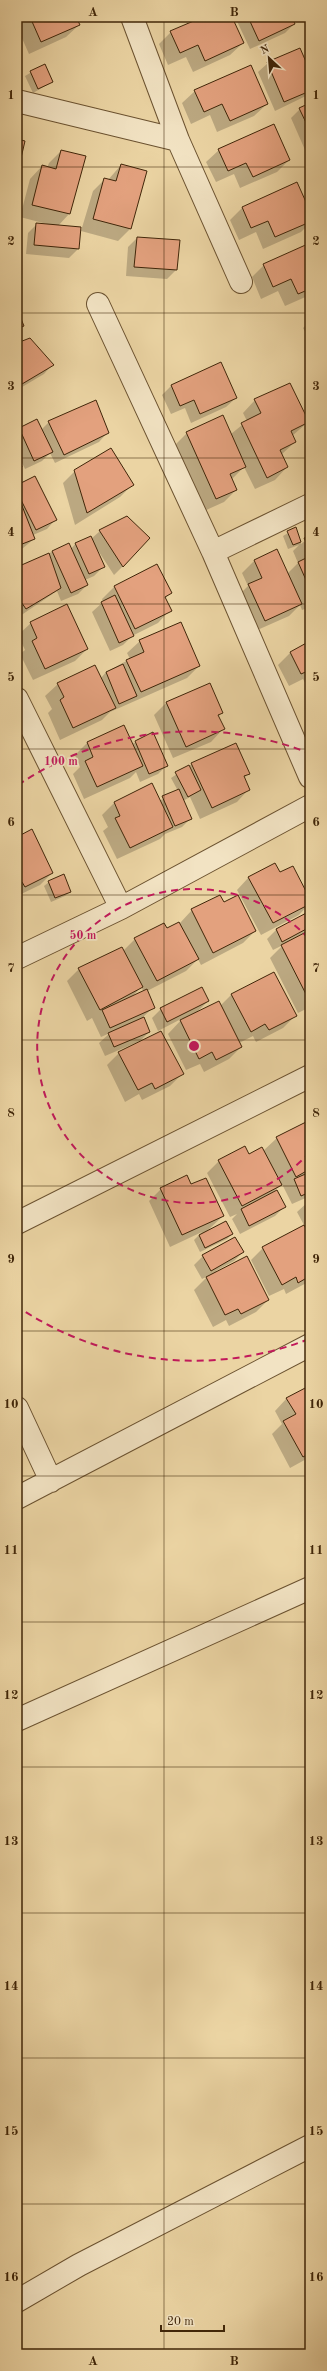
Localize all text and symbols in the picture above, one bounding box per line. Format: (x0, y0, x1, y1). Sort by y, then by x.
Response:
text: A (88, 6, 98, 19)
text: B (229, 6, 239, 19)
north arrow (249, 38, 289, 78)
text: N (259, 43, 272, 57)
text: 1 (7, 89, 15, 102)
text: 1 (312, 89, 320, 102)
text: 2 (7, 235, 15, 248)
text: 2 (312, 235, 320, 248)
text: 3 (7, 380, 15, 393)
text: 3 (312, 380, 320, 393)
text: 4 (7, 526, 15, 539)
text: 4 (312, 526, 320, 539)
text: 5 (7, 671, 15, 684)
text: 5 (312, 671, 320, 684)
text: 100 m (44, 756, 78, 768)
text: 6 (7, 816, 15, 829)
text: 6 (312, 816, 320, 829)
text: 50 m (70, 929, 97, 942)
text: 7 (7, 962, 15, 975)
text: 7 (312, 962, 320, 975)
centre of rings (187, 1039, 201, 1053)
text: 8 (7, 1107, 15, 1120)
text: 8 (312, 1107, 320, 1120)
text: 9 (7, 1253, 15, 1266)
text: 9 (312, 1253, 320, 1266)
text: 10 (3, 1398, 19, 1411)
text: 10 (308, 1398, 324, 1411)
text: 11 (3, 1544, 19, 1557)
text: 11 (308, 1544, 324, 1557)
text: 12 (3, 1689, 19, 1702)
text: 12 (308, 1689, 324, 1702)
text: 13 (3, 1835, 19, 1848)
text: 13 (308, 1835, 324, 1848)
text: 14 (3, 1980, 19, 1993)
text: 14 (308, 1980, 324, 1993)
text: 15 (3, 2125, 19, 2138)
text: 15 (308, 2125, 324, 2138)
text: 16 (3, 2271, 19, 2284)
text: 16 (308, 2271, 324, 2284)
scale bar (161, 2307, 224, 2333)
text: 20 m (167, 2316, 194, 2328)
text: A (88, 2355, 98, 2368)
text: B (229, 2355, 239, 2368)

